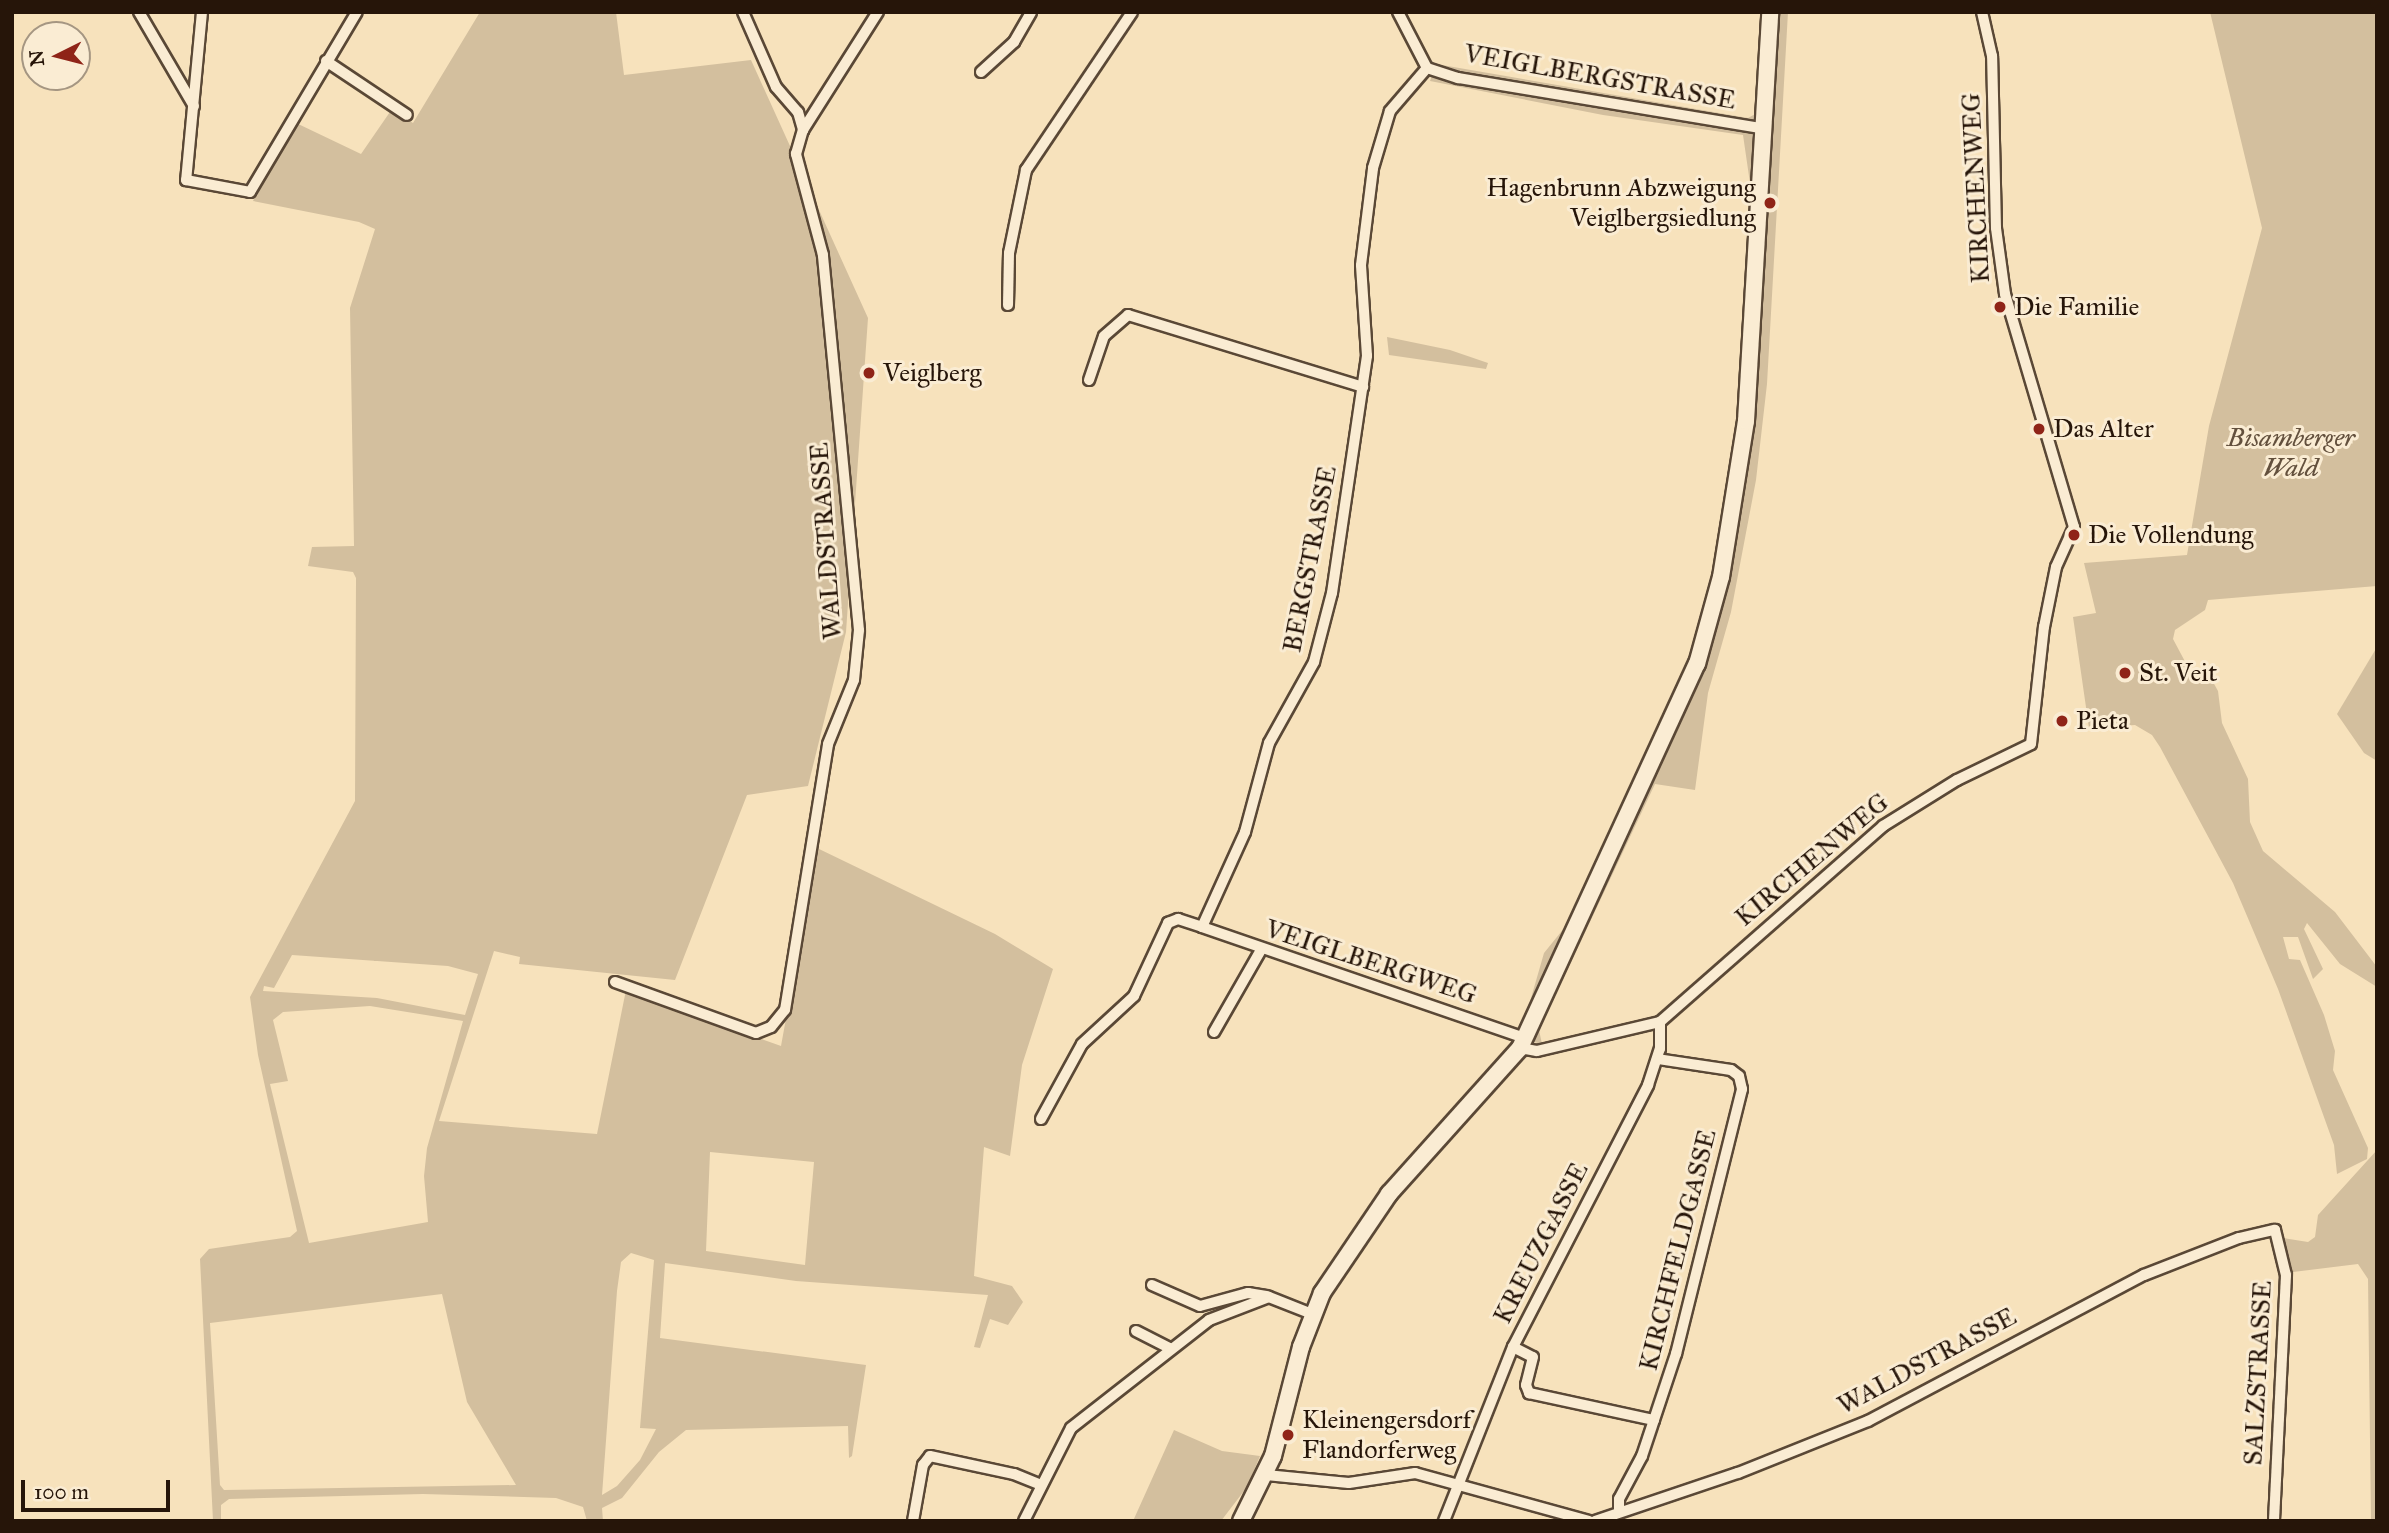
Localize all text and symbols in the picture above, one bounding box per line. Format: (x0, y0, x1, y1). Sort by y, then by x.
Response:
north arrow (21, 21, 91, 91)
street label: VEIGLBERGSTRASSE (1462, 38, 1738, 116)
text: N (24, 49, 49, 67)
street label: KIRCHENWEG (1955, 92, 1997, 284)
place label: Hagenbrunn Abzweigung Veiglbergsiedlung (1486, 172, 1756, 234)
marker: Hagenbrunn Abzweigung Veiglbergsiedlung (1762, 195, 1778, 211)
place label: Die Familie (2014, 291, 2139, 323)
marker: Die Familie (1992, 299, 2008, 315)
place label: Veiglberg (883, 357, 982, 389)
marker: Veiglberg (861, 365, 877, 381)
place label: Das Alter (2053, 413, 2154, 445)
marker: Das Alter (2031, 421, 2047, 437)
park label: Bisamberger Wald (2227, 422, 2355, 484)
street label: WALDSTRASSE (804, 441, 848, 641)
street label: BERGSTRASSE (1277, 463, 1343, 655)
place label: Die Vollendung (2088, 519, 2253, 551)
marker: Die Vollendung (2066, 527, 2082, 543)
place label: St. Veit (2139, 657, 2217, 689)
marker: St. Veit (2117, 665, 2133, 681)
place label: Pieta (2076, 705, 2129, 737)
marker: Pieta (2054, 713, 2070, 729)
street label: KIRCHENWEG (1729, 787, 1895, 933)
street label: VEIGLBERGWEG (1261, 913, 1481, 1011)
street label: KIRCHFELDGASSE (1633, 1126, 1723, 1374)
street label: KREUZGASSE (1487, 1157, 1595, 1329)
street label: SALZSTRASSE (2238, 1280, 2278, 1466)
street label: WALDSTRASSE (1832, 1301, 2022, 1421)
place label: Kleinengersdorf Flandorferweg (1302, 1404, 1471, 1466)
marker: Kleinengersdorf Flandorferweg (1280, 1427, 1296, 1443)
scale bar (24, 1466, 173, 1510)
text: 100 m (34, 1479, 89, 1505)

